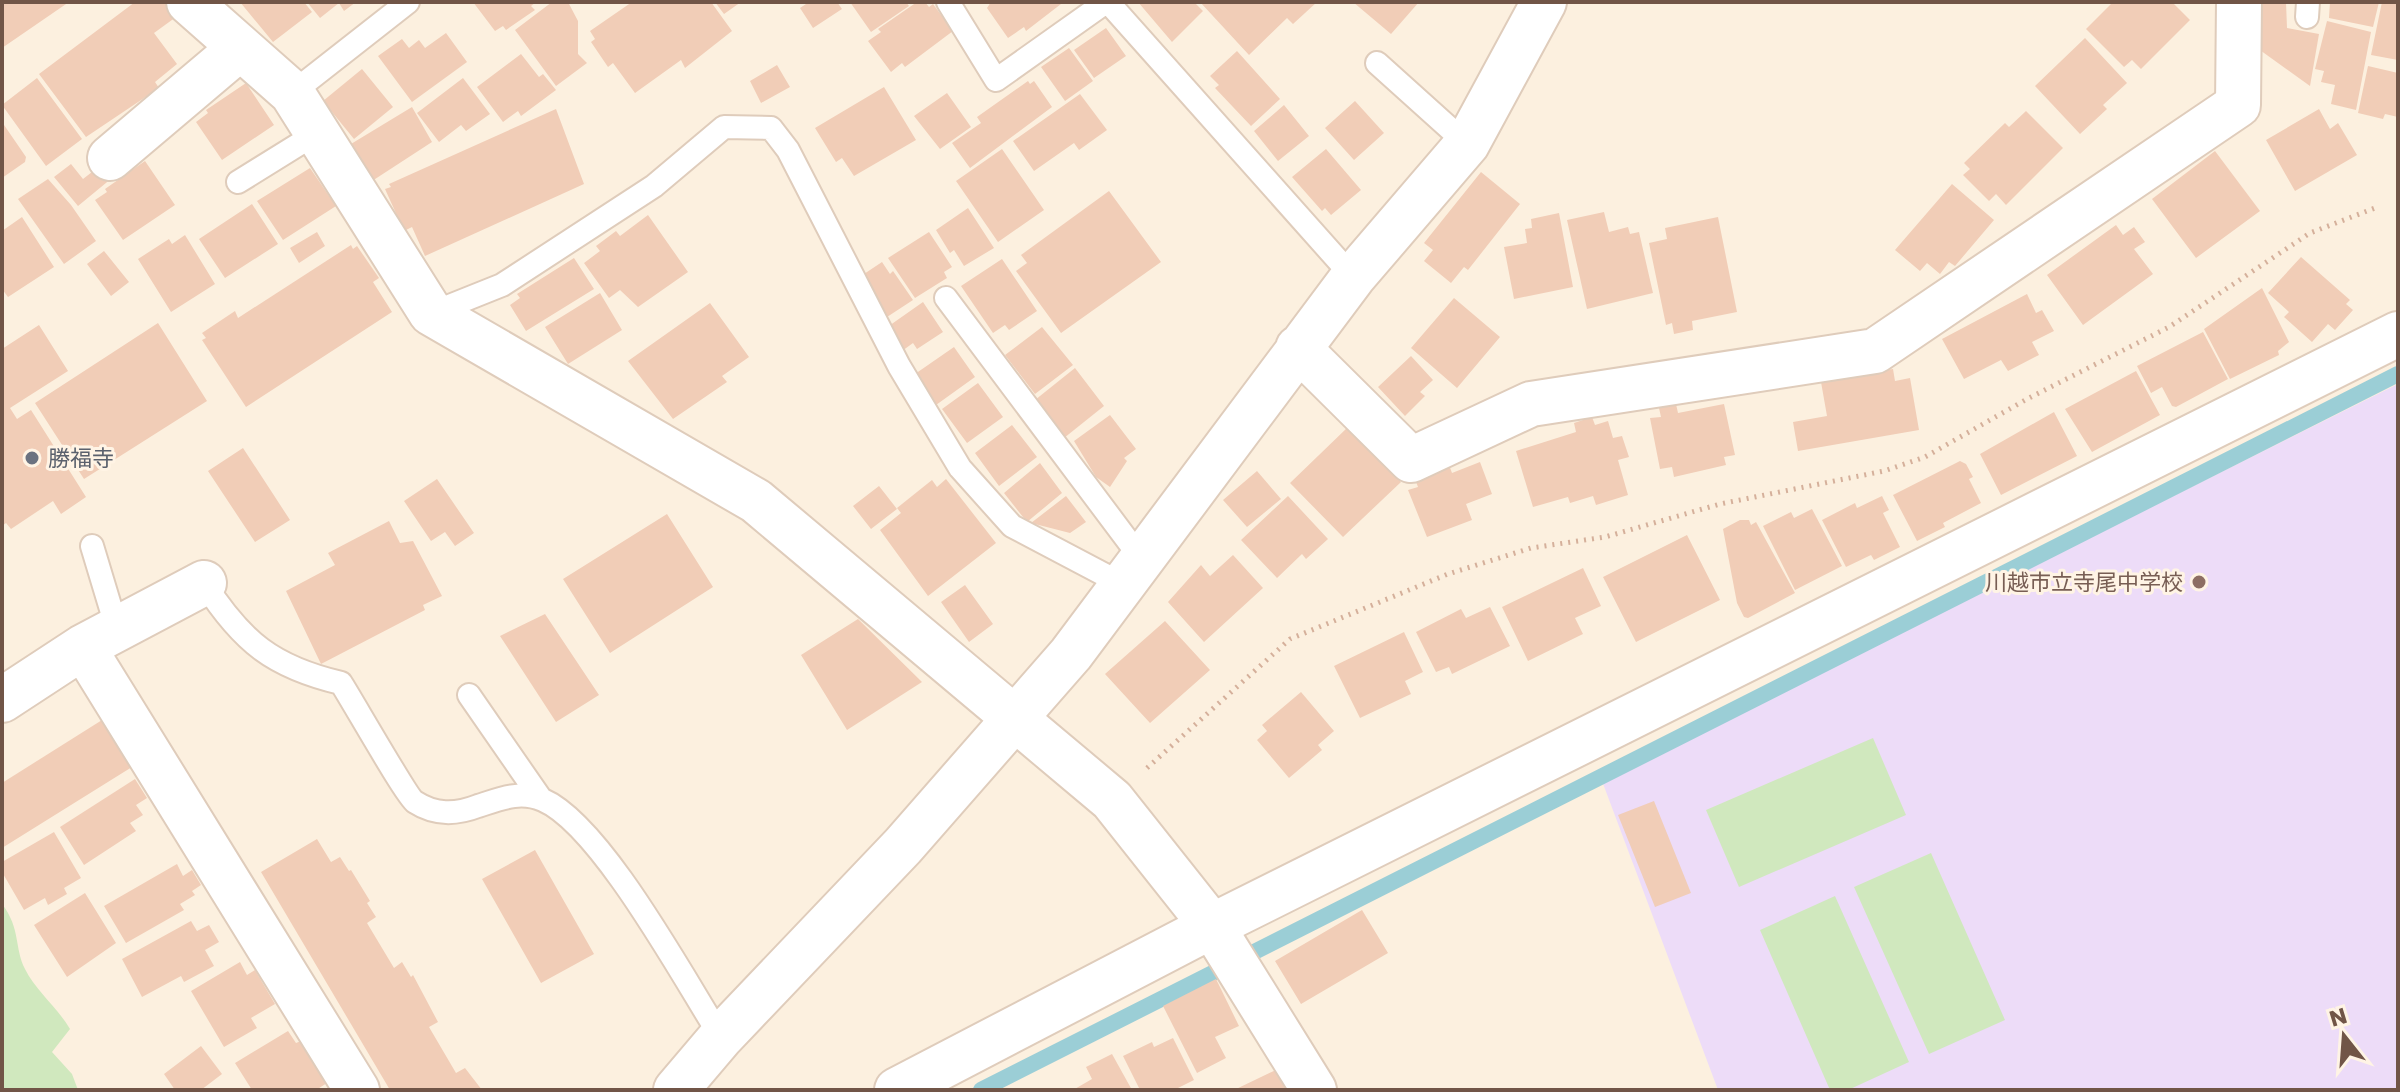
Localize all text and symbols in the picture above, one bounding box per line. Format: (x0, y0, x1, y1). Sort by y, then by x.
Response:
place label: 勝福寺 (48, 443, 114, 474)
marker: 勝福寺 (23, 449, 41, 467)
place label: 川越市立寺尾中学校 (1985, 567, 2183, 598)
marker: 川越市立寺尾中学校 (2190, 573, 2208, 591)
north arrow (2304, 996, 2384, 1076)
text: N (2326, 1000, 2351, 1035)

